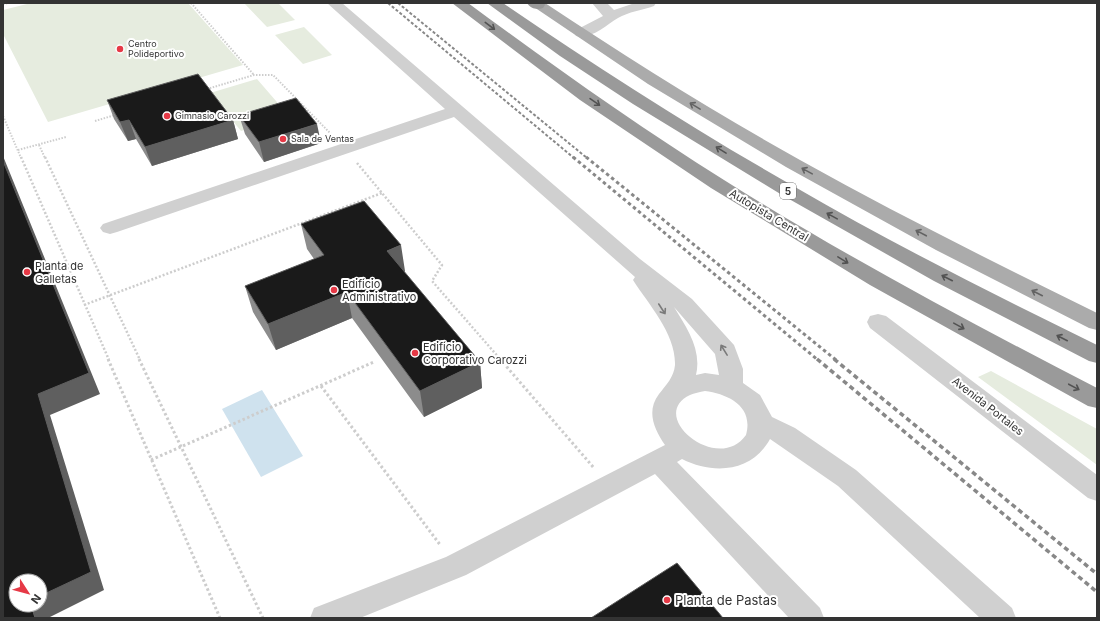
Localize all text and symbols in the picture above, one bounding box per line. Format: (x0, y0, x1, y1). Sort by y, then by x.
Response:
one-way arrow (484, 22, 495, 30)
place label: Centro Polideportivo (128, 38, 184, 59)
marker: Centro Polideportivo (115, 44, 125, 54)
one-way arrow (590, 98, 601, 106)
one-way arrow (690, 102, 701, 110)
place label: Gimnasio Carozzi (175, 110, 249, 121)
marker: Gimnasio Carozzi (162, 111, 172, 121)
place label: Sala de Ventas (291, 133, 354, 144)
marker: Sala de Ventas (278, 134, 288, 144)
one-way arrow (715, 146, 726, 154)
one-way arrow (801, 167, 813, 175)
road number: 5 (780, 183, 796, 199)
street label: Autopista Central (727, 186, 811, 244)
one-way arrow (827, 212, 839, 220)
one-way arrow (916, 229, 928, 236)
one-way arrow (837, 257, 849, 265)
place label: Planta de Galletas (35, 259, 83, 286)
marker: Planta de Galletas (22, 267, 32, 277)
one-way arrow (941, 274, 953, 282)
place label: Edificio Administrativo (342, 277, 417, 304)
marker: Edificio Administrativo (329, 285, 339, 295)
one-way arrow (1031, 288, 1043, 296)
one-way arrow (658, 303, 666, 314)
one-way arrow (953, 323, 965, 330)
one-way arrow (1056, 334, 1068, 341)
place label: Edificio Corporativo Carozzi (423, 340, 527, 367)
one-way arrow (719, 344, 727, 356)
marker: Edificio Corporativo Carozzi (410, 348, 420, 358)
street label: Avenida Portales (949, 374, 1027, 438)
one-way arrow (1068, 384, 1080, 391)
north arrow (8, 573, 48, 613)
text: N (28, 591, 44, 606)
place label: Planta de Pastas (675, 592, 777, 608)
marker: Planta de Pastas (662, 595, 672, 605)

